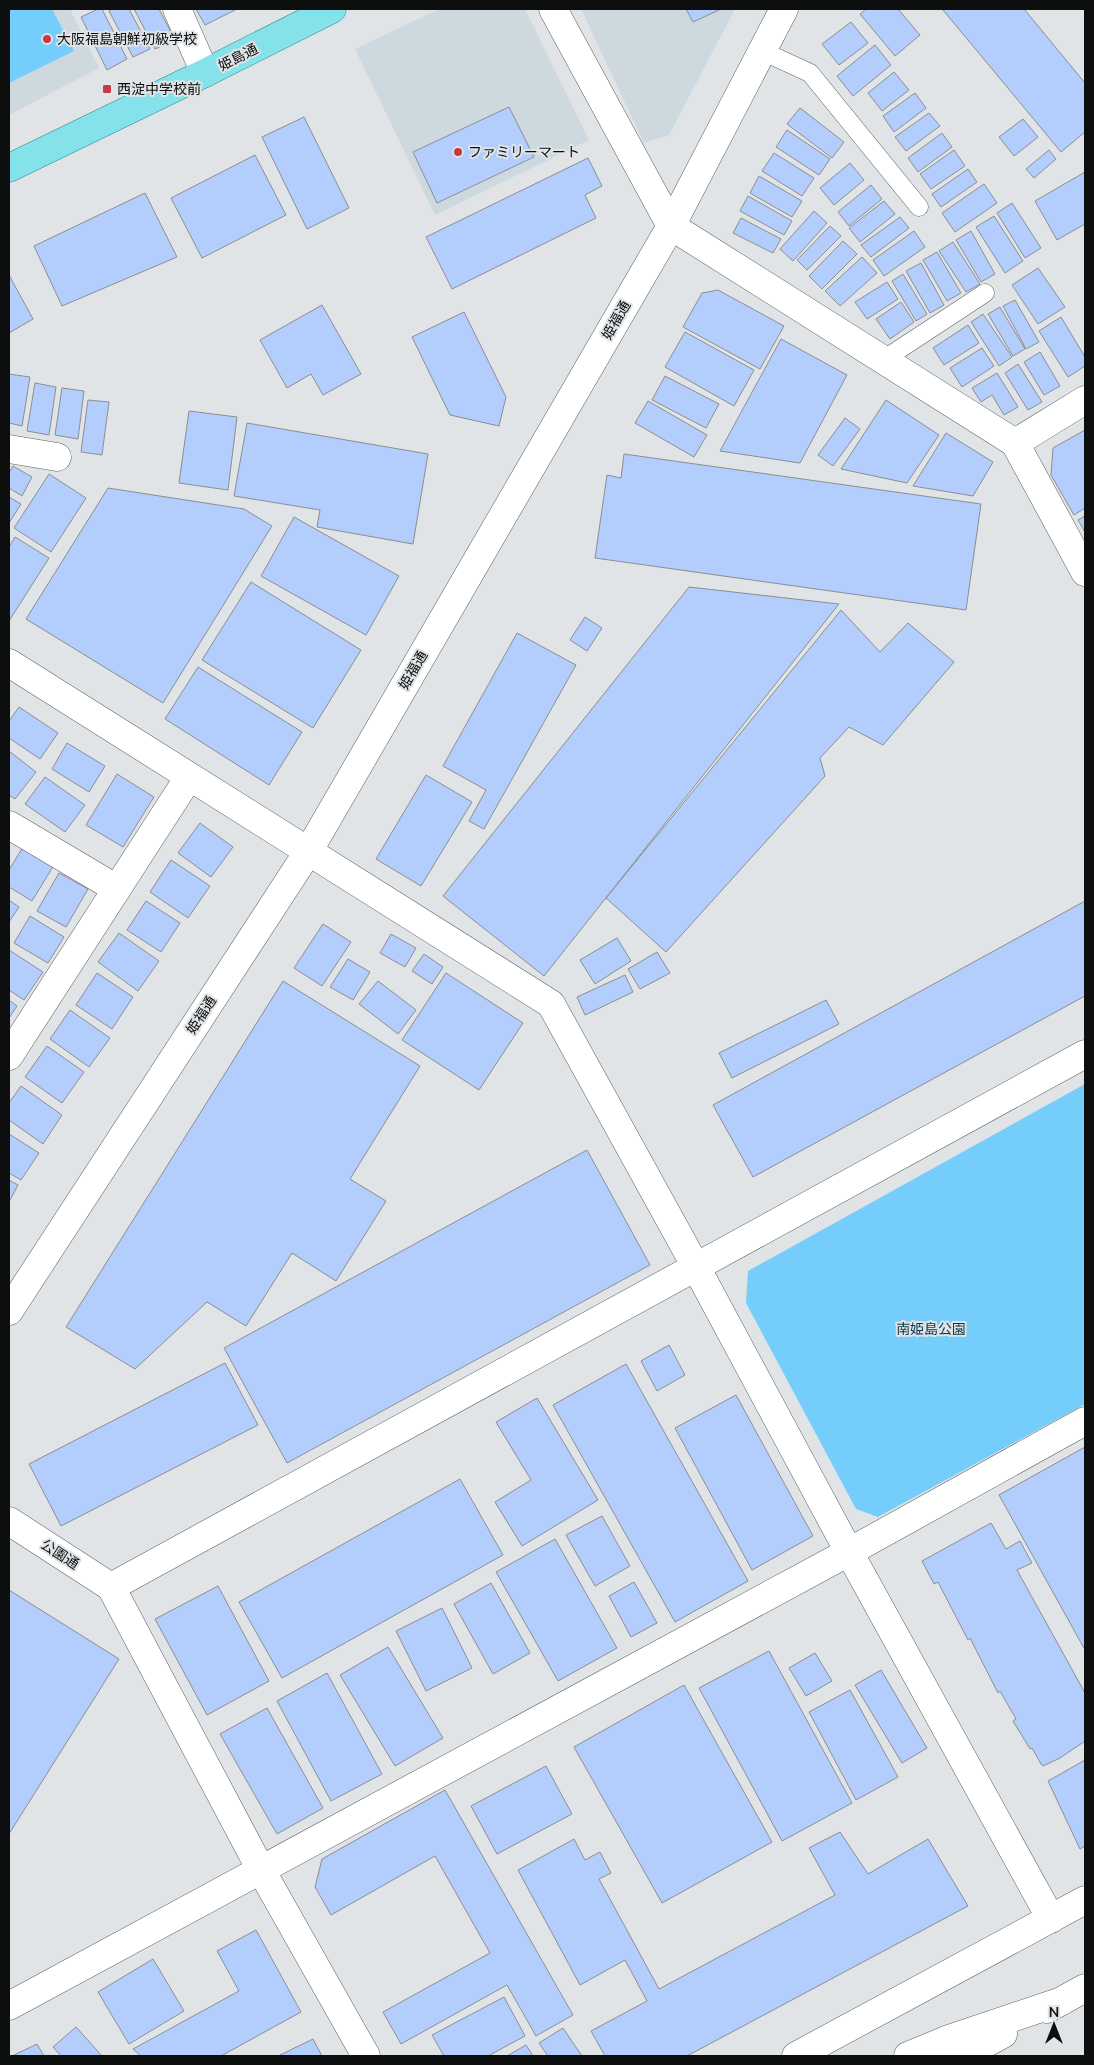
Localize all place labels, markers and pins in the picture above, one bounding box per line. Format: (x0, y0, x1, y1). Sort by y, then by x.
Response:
place label: 大阪福島朝鮮初級学校 (57, 30, 197, 49)
marker: 大阪福島朝鮮初級学校 (41, 33, 53, 45)
place label: 西淀中学校前 (117, 80, 201, 99)
marker: 西淀中学校前 (101, 83, 113, 95)
place label: ファミリーマート (468, 143, 580, 162)
marker: ファミリーマート (452, 146, 464, 158)

